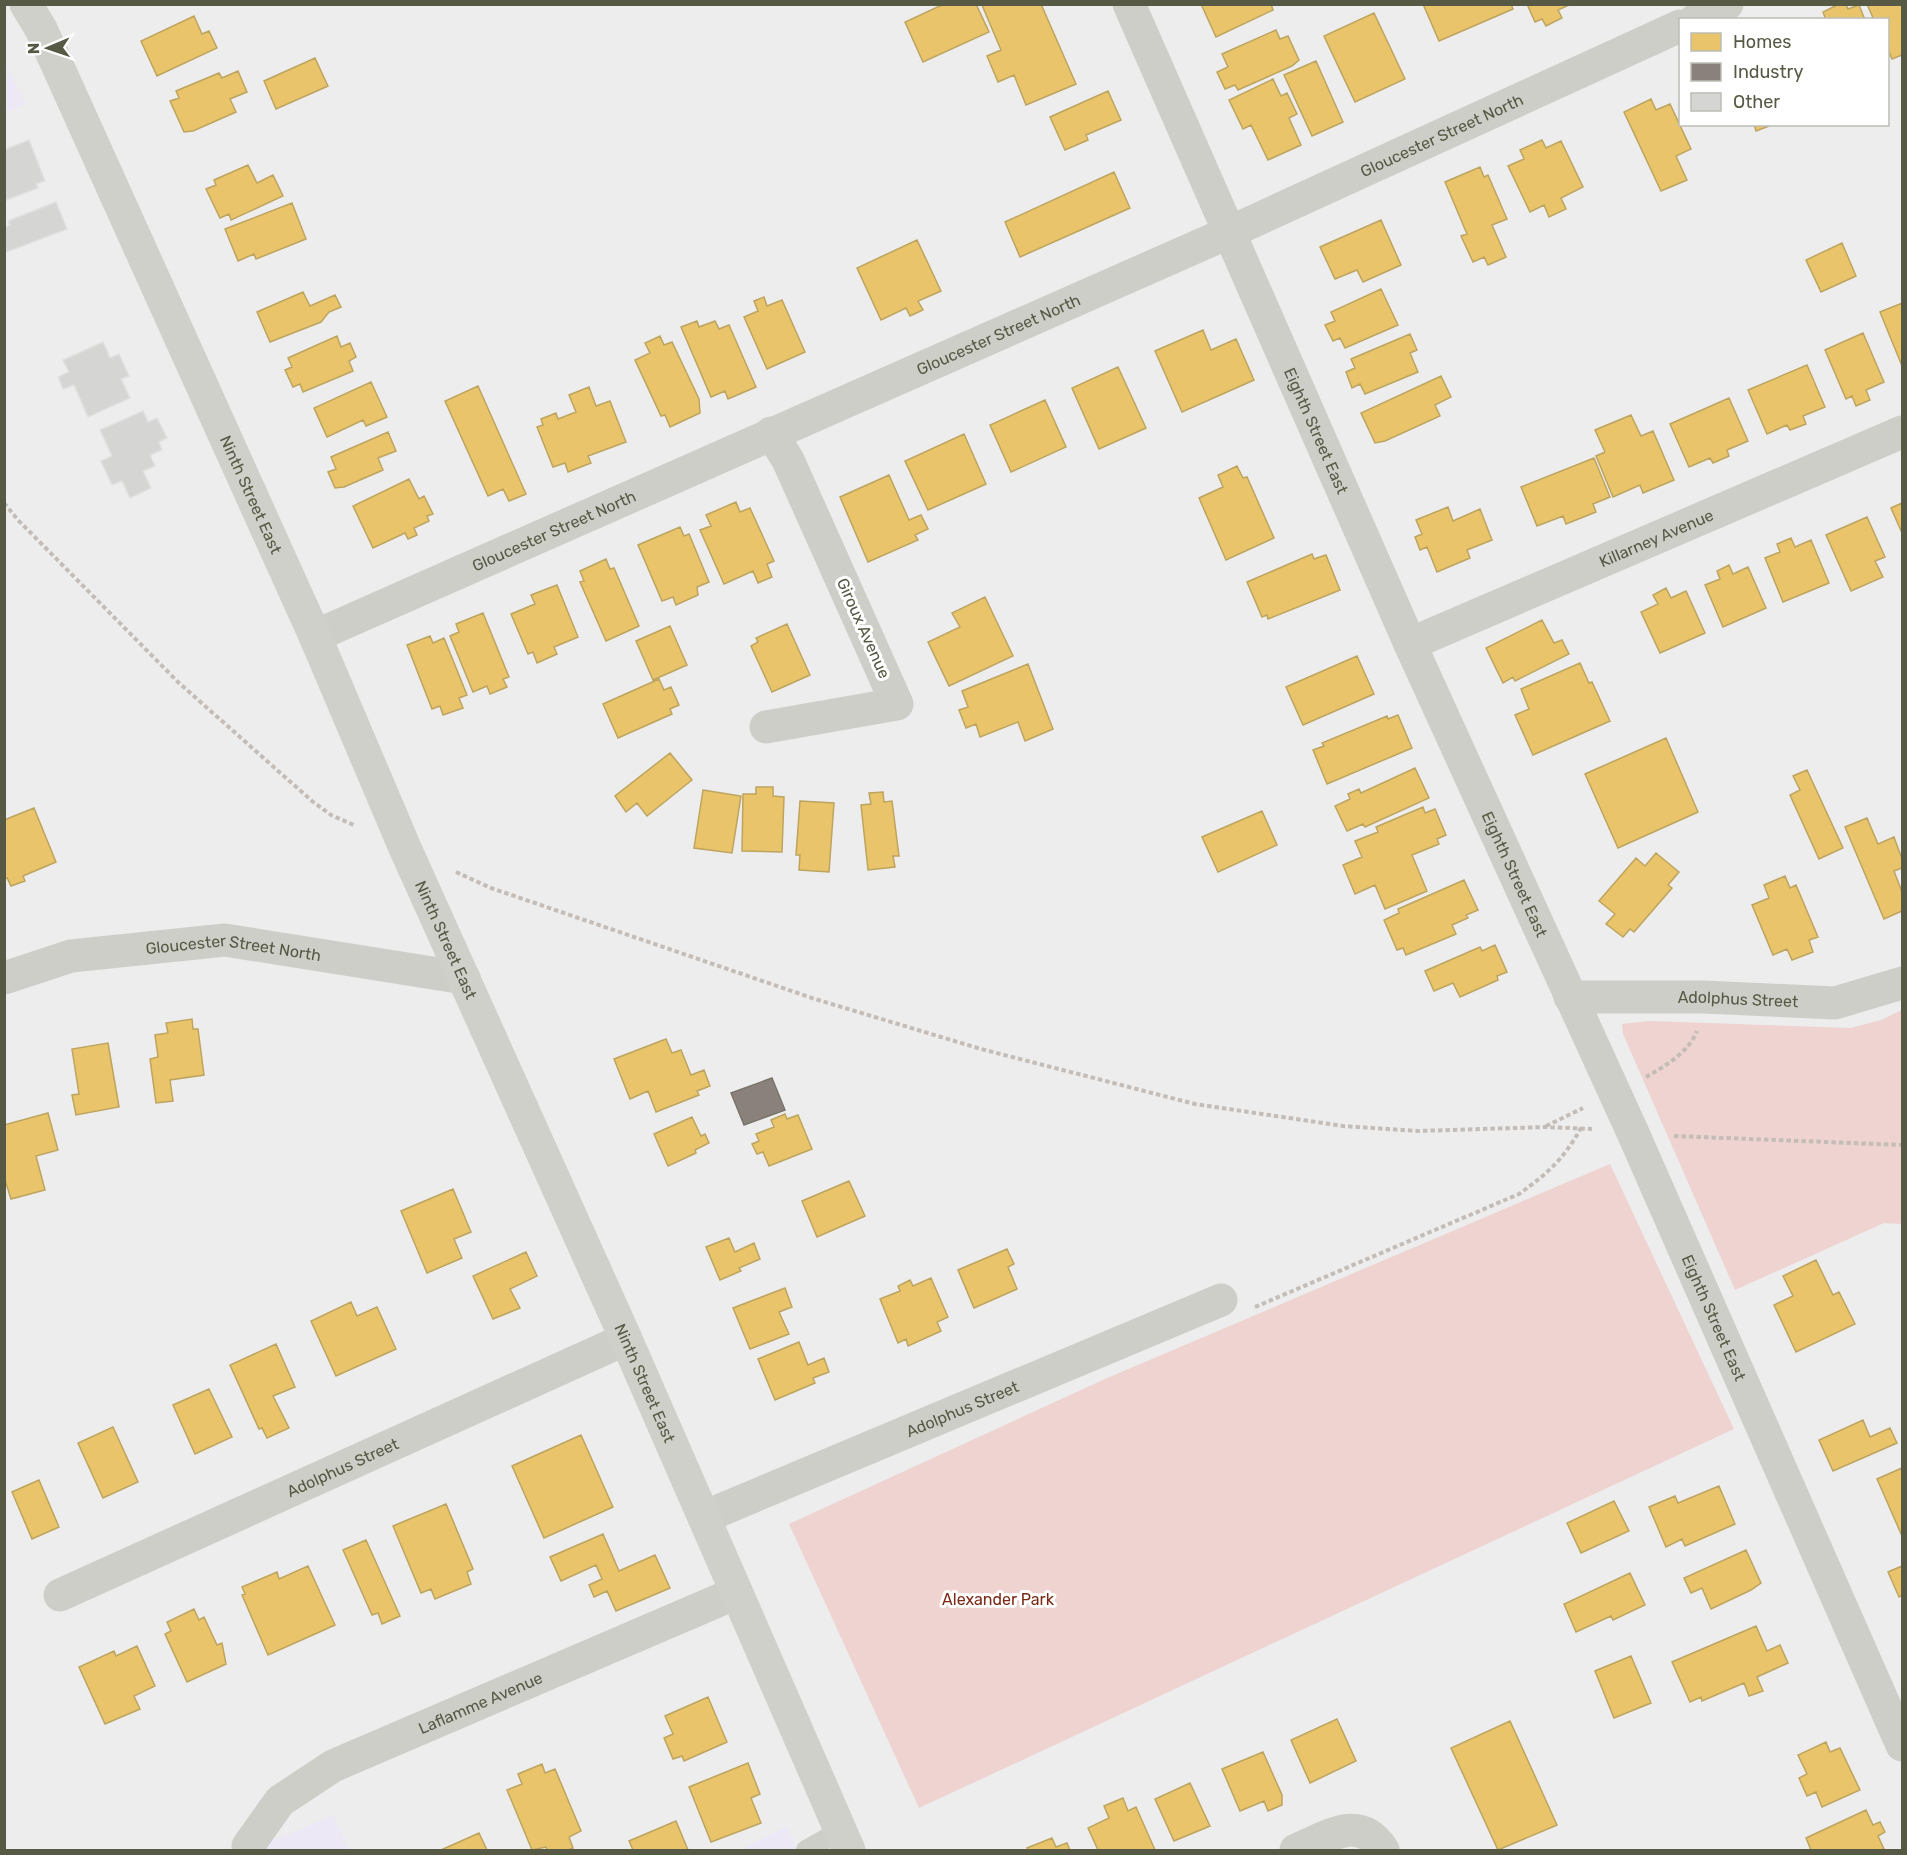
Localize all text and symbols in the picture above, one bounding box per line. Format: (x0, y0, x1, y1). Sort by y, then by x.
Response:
north arrow (18, 18, 78, 78)
legend (1679, 18, 1889, 126)
text: Homes (1733, 31, 1791, 53)
text: N (24, 42, 43, 55)
text: Industry (1733, 61, 1803, 83)
street label: Gloucester Street North (1357, 90, 1526, 181)
text: Other (1733, 91, 1780, 113)
street label: Gloucester Street North (914, 290, 1083, 379)
street label: Eighth Street East (1280, 365, 1352, 497)
street label: Ninth Street East (216, 433, 286, 557)
street label: Gloucester Street North (469, 487, 639, 575)
street label: Killarney Avenue (1596, 505, 1716, 571)
street label: Giroux Avenue (833, 575, 894, 681)
street label: Eighth Street East (1478, 809, 1551, 940)
street label: Ninth Street East (411, 878, 481, 1002)
street label: Gloucester Street North (145, 931, 322, 965)
street label: Adolphus Street (1678, 988, 1799, 1011)
street label: Eighth Street East (1678, 1252, 1750, 1384)
street label: Ninth Street East (610, 1321, 679, 1446)
street label: Adolphus Street (903, 1377, 1022, 1441)
street label: Adolphus Street (284, 1434, 402, 1501)
park label: Alexander Park (942, 1590, 1055, 1609)
street label: Laflamme Avenue (415, 1668, 545, 1738)

